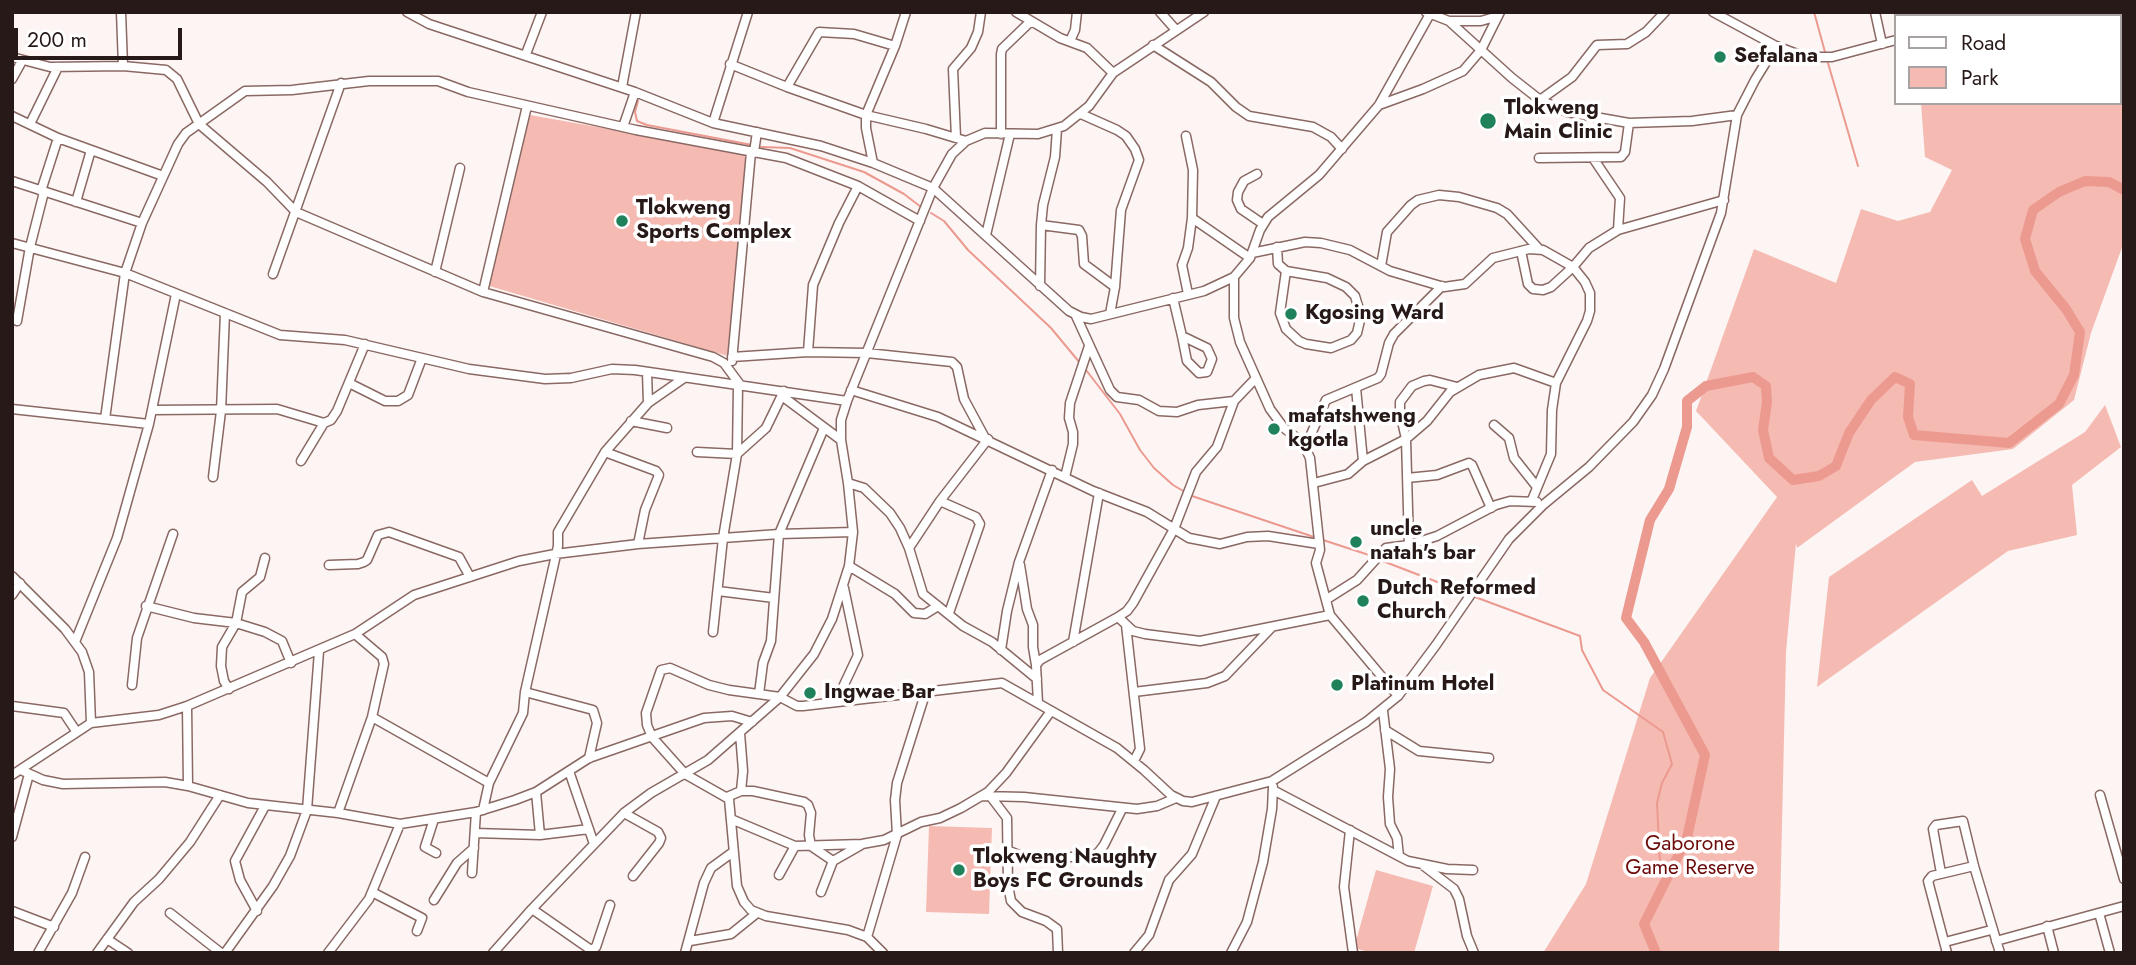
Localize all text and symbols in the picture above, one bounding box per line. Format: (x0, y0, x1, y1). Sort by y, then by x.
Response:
scale bar (18, 14, 186, 58)
legend (1895, 14, 2122, 105)
text: 200 m (27, 25, 87, 55)
text: Road (1961, 28, 2006, 58)
place label: Sefalana (1734, 44, 1818, 70)
marker: Sefalana (1712, 49, 1728, 65)
text: Park (1961, 63, 1998, 93)
place label: Tlokweng Main Clinic (1504, 96, 1613, 146)
marker: Tlokweng Main Clinic (1478, 111, 1498, 131)
place label: Tlokweng Sports Complex (636, 196, 792, 246)
marker: Tlokweng Sports Complex (614, 213, 630, 229)
place label: Kgosing Ward (1305, 301, 1444, 327)
marker: Kgosing Ward (1283, 306, 1299, 322)
place label: mafatshweng kgotla (1288, 404, 1416, 454)
marker: mafatshweng kgotla (1266, 421, 1282, 437)
place label: uncle natah's bar (1370, 517, 1476, 567)
marker: uncle natah's bar (1348, 534, 1364, 550)
place label: Dutch Reformed Church (1377, 576, 1536, 626)
marker: Dutch Reformed Church (1355, 593, 1371, 609)
place label: Platinum Hotel (1351, 672, 1494, 698)
marker: Platinum Hotel (1329, 677, 1345, 693)
place label: Ingwae Bar (824, 680, 935, 706)
marker: Ingwae Bar (802, 685, 818, 701)
park label: Gaborone Game Reserve (1625, 832, 1755, 882)
place label: Tlokweng Naughty Boys FC Grounds (973, 845, 1157, 895)
marker: Tlokweng Naughty Boys FC Grounds (951, 862, 967, 878)

